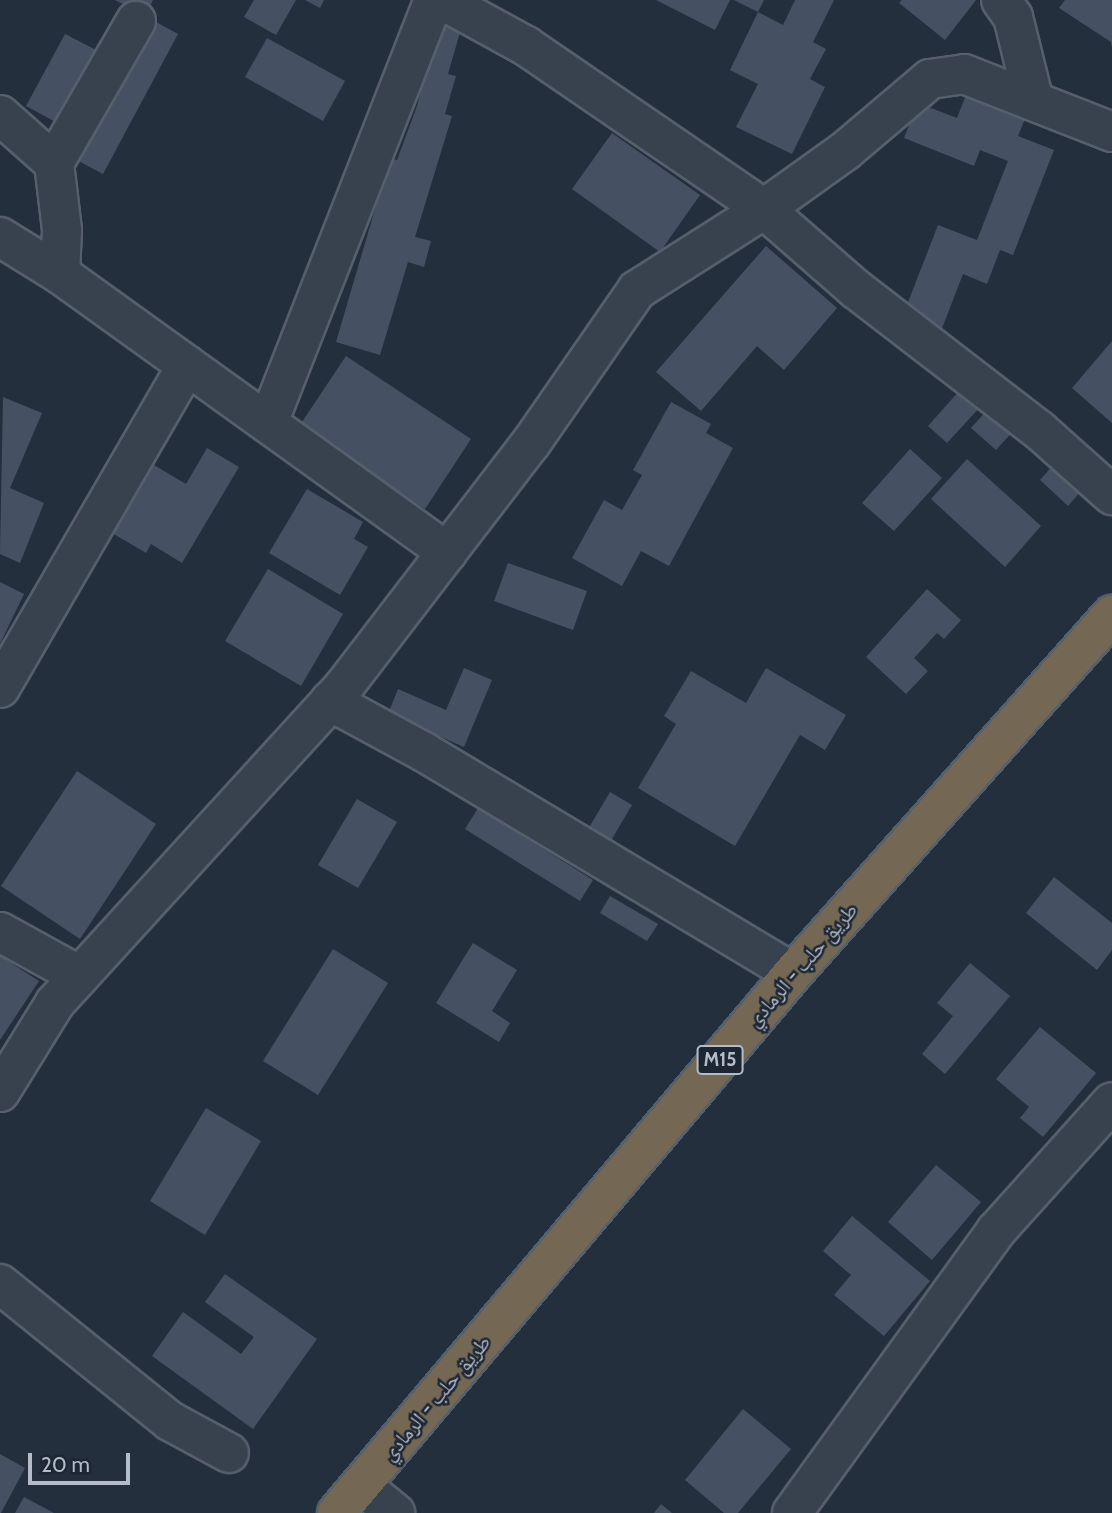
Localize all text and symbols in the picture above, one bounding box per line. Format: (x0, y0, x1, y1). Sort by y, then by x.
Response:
street label: طريق حلب - الرمادي (741, 898, 863, 1032)
road number: M15 (696, 1044, 744, 1076)
street label: طريق حلب - الرمادي (376, 1330, 496, 1466)
scale bar (32, 1440, 133, 1484)
text: 20 m (41, 1452, 90, 1477)

